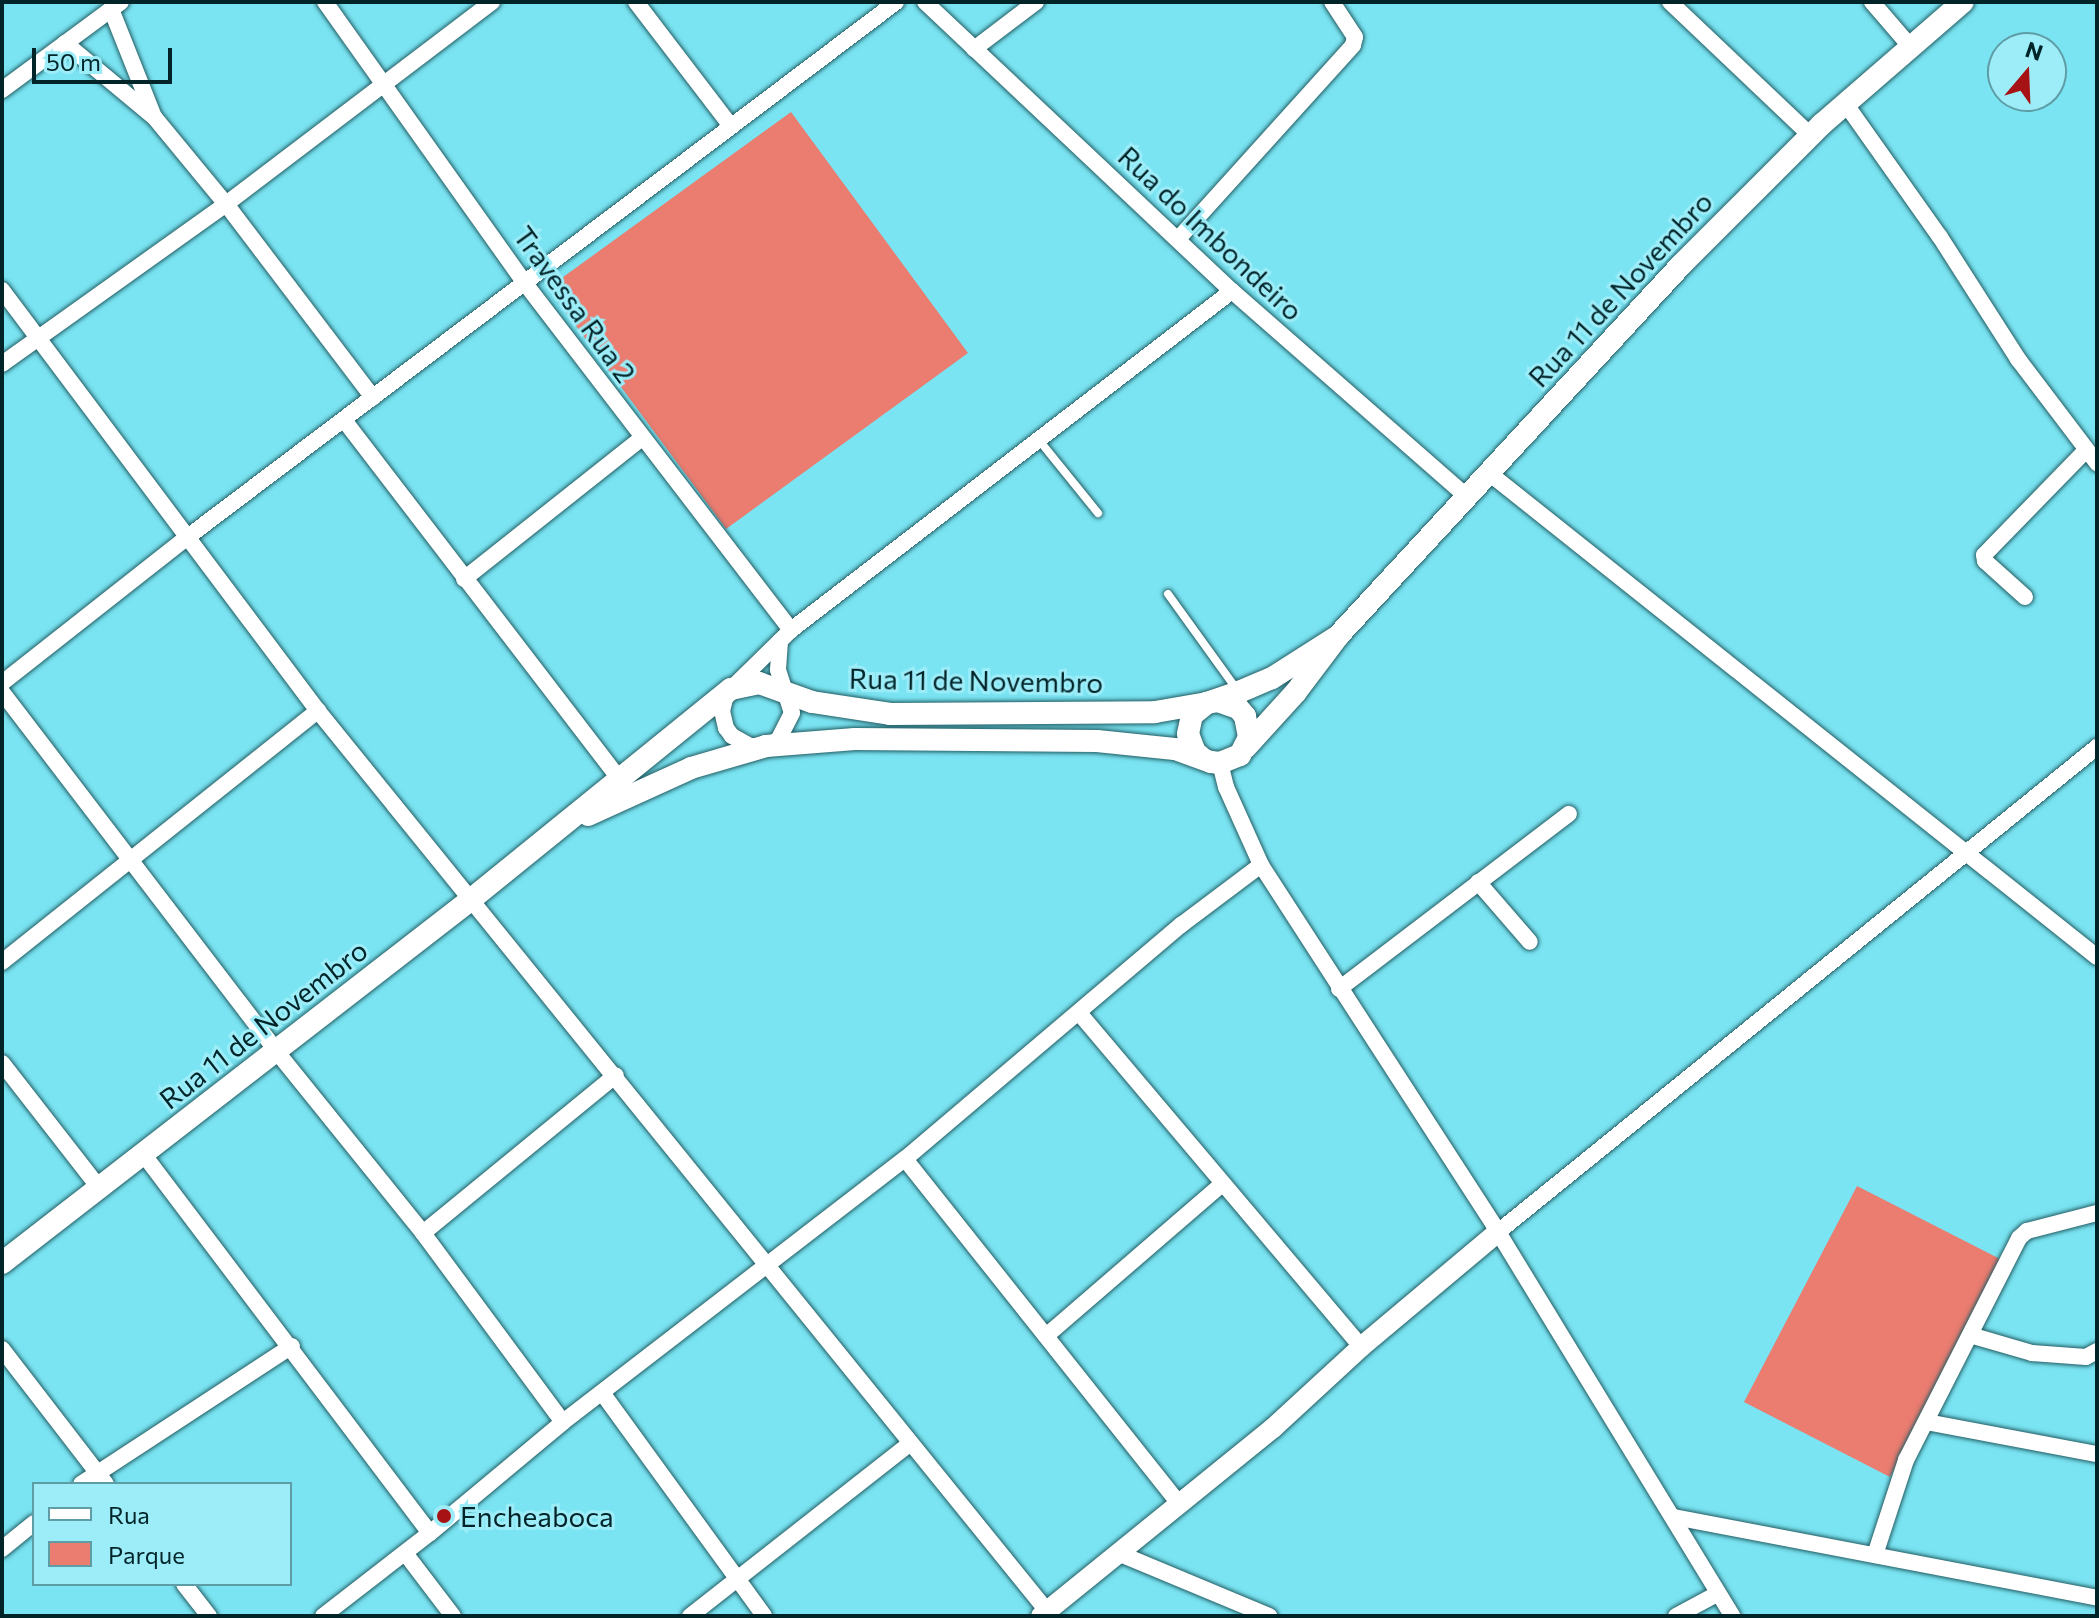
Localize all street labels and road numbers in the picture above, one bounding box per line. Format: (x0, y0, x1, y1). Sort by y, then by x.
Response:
street label: Rua do Imbondeiro (1112, 139, 1310, 327)
street label: Rua 11 de Novembro (1521, 185, 1719, 393)
street label: Travessa Rua 2 (507, 219, 643, 389)
street label: Rua 11 de Novembro (849, 661, 1103, 699)
street label: Rua 11 de Novembro (152, 932, 374, 1116)

